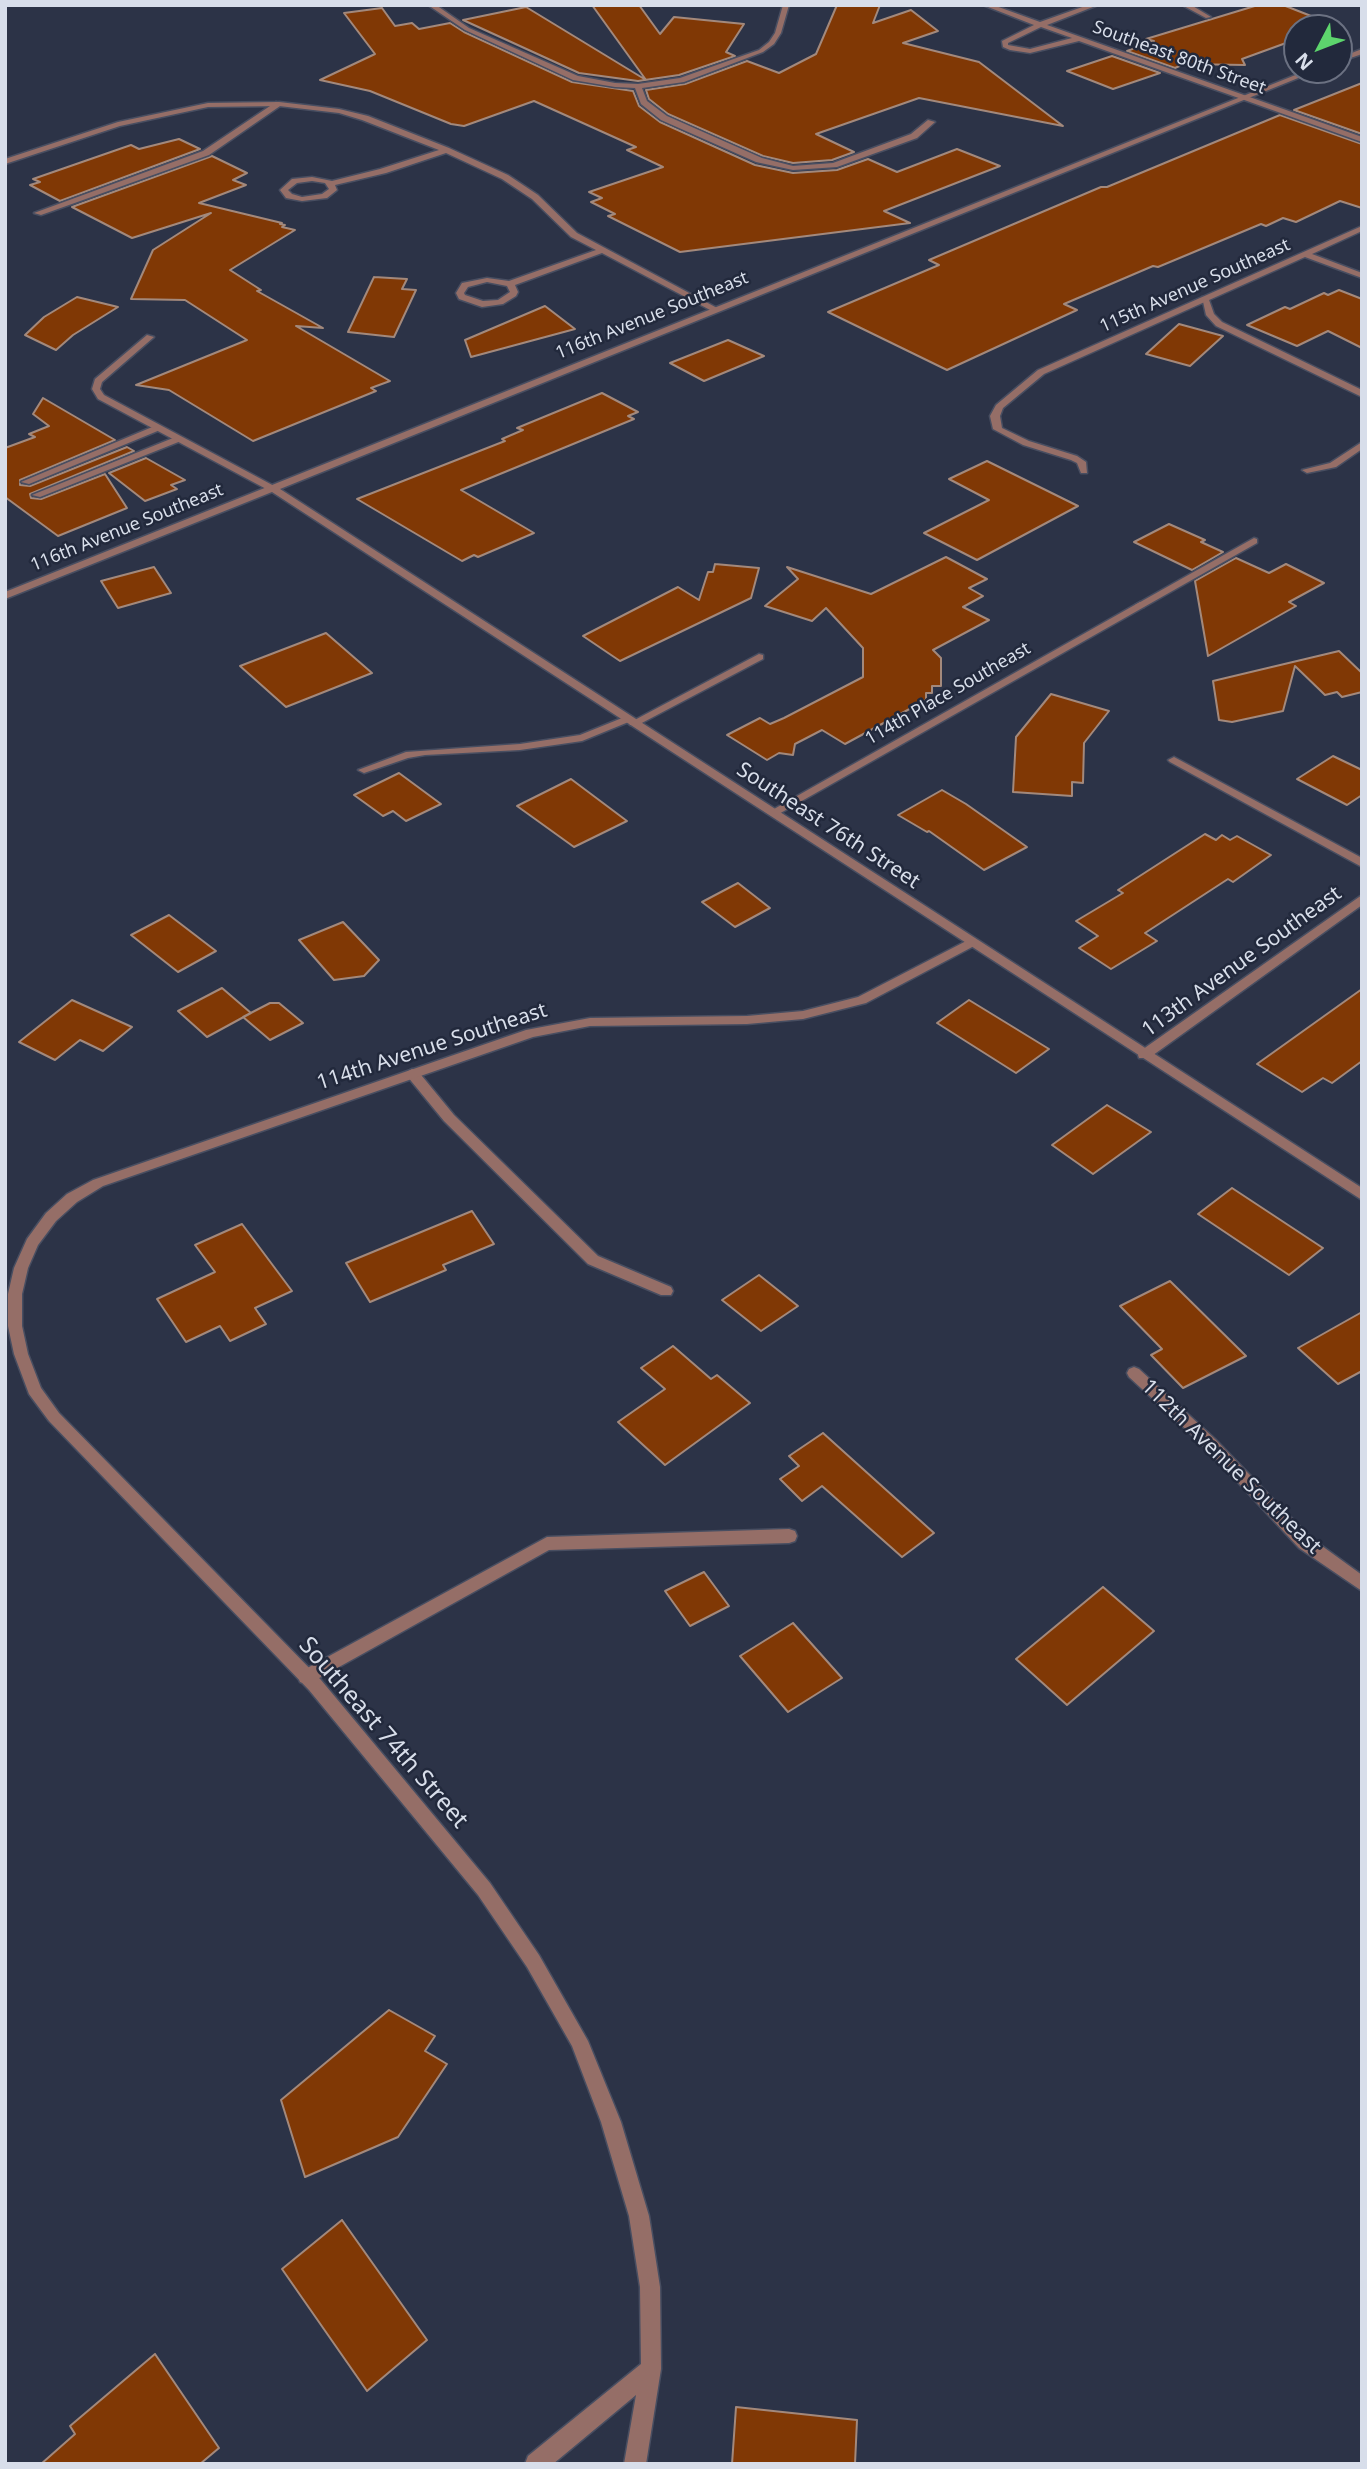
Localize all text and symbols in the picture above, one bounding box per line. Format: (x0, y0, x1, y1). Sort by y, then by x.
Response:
north arrow (1283, 14, 1353, 84)
street label: Southeast 80th Street (1089, 17, 1269, 99)
text: N (1289, 47, 1319, 76)
street label: 115th Avenue Southeast (1097, 234, 1293, 338)
street label: 116th Avenue Southeast (552, 267, 752, 365)
street label: 116th Avenue Southeast (27, 479, 227, 577)
street label: 114th Place Southeast (862, 638, 1034, 750)
street label: Southeast 76th Street (732, 757, 924, 895)
street label: 113th Avenue Southeast (1137, 881, 1347, 1043)
street label: 114th Avenue Southeast (314, 998, 550, 1096)
street label: 112th Avenue Southeast (1136, 1374, 1326, 1560)
street label: Southeast 74th Street (292, 1632, 474, 1834)

